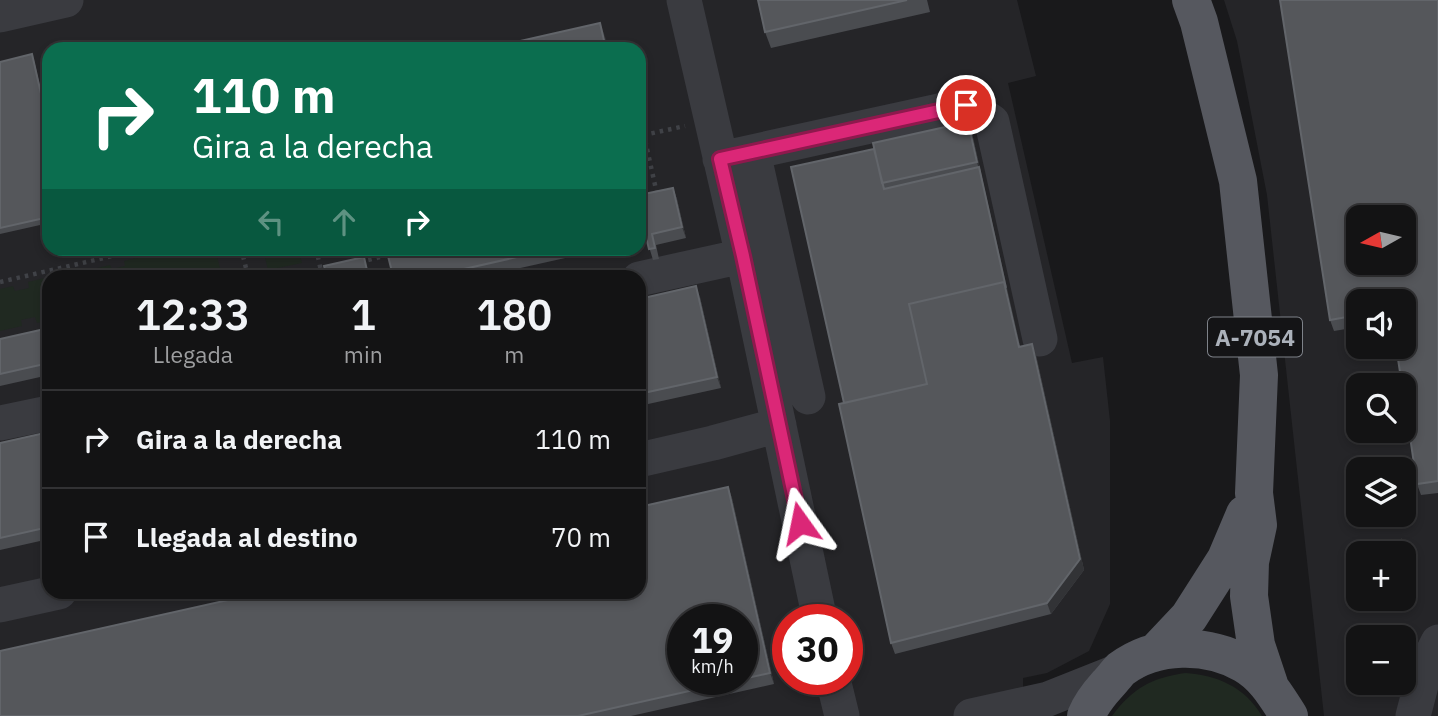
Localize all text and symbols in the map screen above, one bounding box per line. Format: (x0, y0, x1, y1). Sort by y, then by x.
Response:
text: 110 m (192, 63, 336, 126)
icon: right (77, 70, 168, 161)
pin (936, 75, 996, 135)
icon: arrive (947, 86, 985, 124)
text: Gira a la derecha (192, 125, 433, 167)
icon: left (252, 203, 290, 241)
icon: ahead (325, 203, 363, 241)
icon: right (398, 203, 436, 241)
north arrow (1346, 205, 1416, 275)
map controls (1346, 205, 1416, 695)
text: 12:33 (136, 287, 250, 342)
text: 1 (351, 287, 376, 342)
text: 180 (477, 287, 552, 342)
button: sound (1346, 289, 1416, 359)
road number: A-7054 (1208, 318, 1302, 356)
text: Llegada (153, 339, 233, 369)
text: min (344, 339, 383, 369)
text: m (504, 339, 524, 369)
button: search (1346, 373, 1416, 443)
icon: right (77, 420, 115, 458)
text: Gira a la derecha (136, 422, 342, 456)
text: 110 m (535, 422, 611, 456)
button: layers (1346, 457, 1416, 527)
position arrow (763, 486, 837, 560)
icon: arrive (77, 518, 115, 556)
text: Llegada al destino (136, 520, 358, 554)
text: 70 m (551, 520, 611, 554)
button: + (1346, 541, 1416, 611)
speed limit sign: 30 (772, 604, 863, 695)
text: 19 (691, 617, 734, 663)
button: − (1346, 625, 1416, 695)
text: km/h (691, 655, 734, 678)

